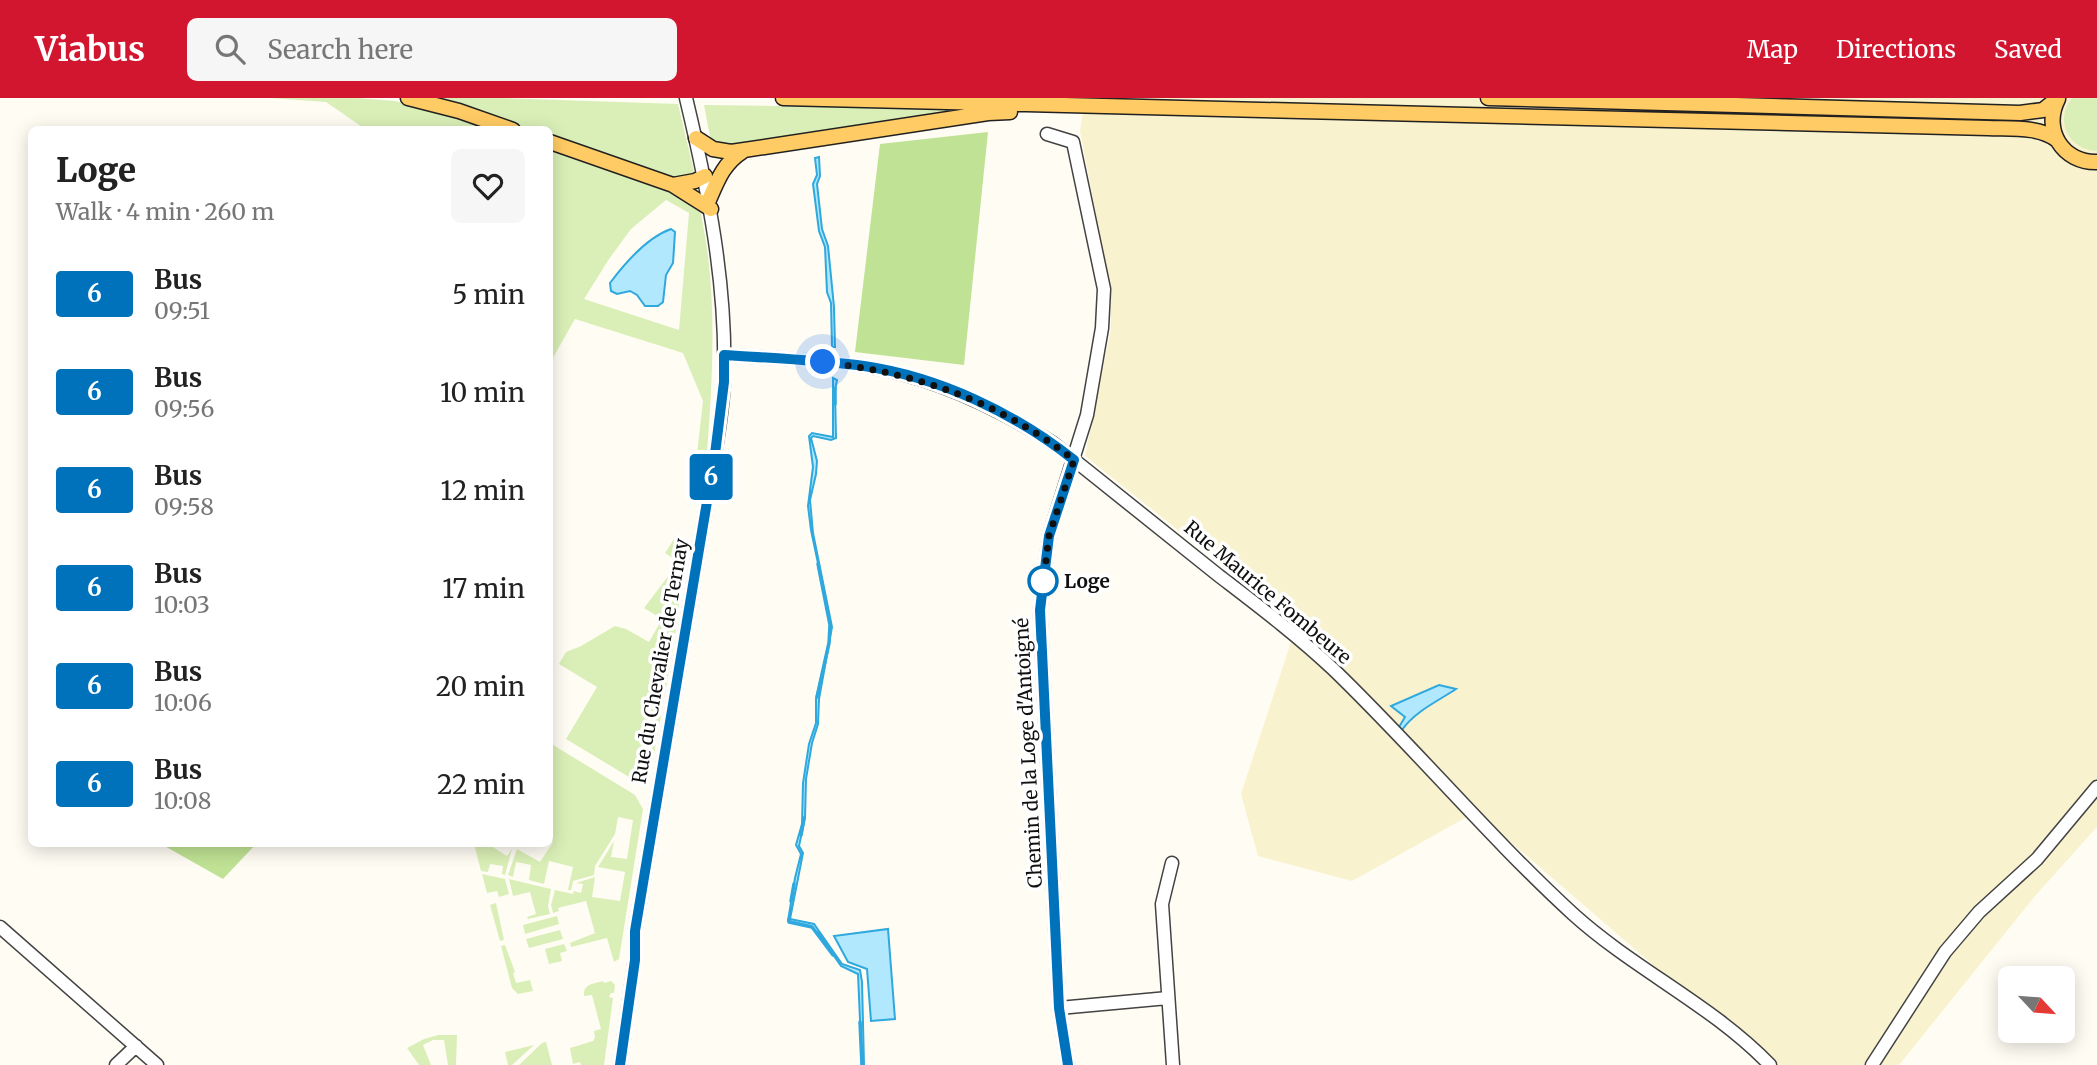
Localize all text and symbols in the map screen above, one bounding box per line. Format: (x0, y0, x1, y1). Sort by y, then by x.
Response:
search box (187, 18, 677, 81)
text: Viabus (35, 29, 145, 70)
icon: search (211, 30, 249, 68)
text: Search here (267, 33, 413, 66)
text: Map (1747, 34, 1798, 65)
text: Directions (1836, 34, 1956, 65)
text: Saved (1994, 34, 2062, 65)
button: heart (451, 149, 525, 223)
text: Loge (56, 150, 136, 191)
text: Walk · 4 min · 260 m (56, 197, 274, 226)
text: Bus (154, 263, 202, 296)
text: 6 (87, 278, 102, 309)
text: 5 min (452, 278, 525, 311)
text: 09:51 (154, 296, 210, 325)
your location (805, 344, 840, 379)
text: Bus (154, 361, 202, 394)
text: 6 (87, 376, 102, 407)
text: 10 min (440, 376, 525, 409)
text: 09:56 (154, 394, 214, 423)
line badge: 6 (688, 454, 734, 500)
text: Bus (154, 459, 202, 492)
text: 6 (704, 461, 718, 492)
text: 6 (87, 474, 102, 505)
text: 12 min (441, 474, 525, 507)
text: 09:58 (154, 492, 214, 521)
street label: Rue Maurice Fombeure (1180, 515, 1356, 669)
street label: Rue du Chevalier de Ternay (627, 537, 693, 785)
text: Bus (154, 557, 202, 590)
marker: Loge (1028, 566, 1058, 596)
place label: Loge (1064, 569, 1110, 593)
text: 6 (87, 572, 102, 603)
text: 17 min (442, 572, 525, 605)
text: 10:03 (154, 590, 210, 619)
street label: Chemin de la Loge d'Antoigné (1009, 617, 1047, 889)
text: Bus (154, 655, 202, 688)
text: 6 (87, 670, 102, 701)
text: 20 min (436, 670, 525, 703)
text: 10:06 (154, 688, 212, 717)
text: Bus (154, 753, 202, 786)
text: 6 (87, 768, 102, 799)
text: 22 min (437, 768, 525, 801)
text: 10:08 (154, 786, 212, 815)
north arrow (1998, 966, 2076, 1043)
map controls (1998, 966, 2075, 1043)

